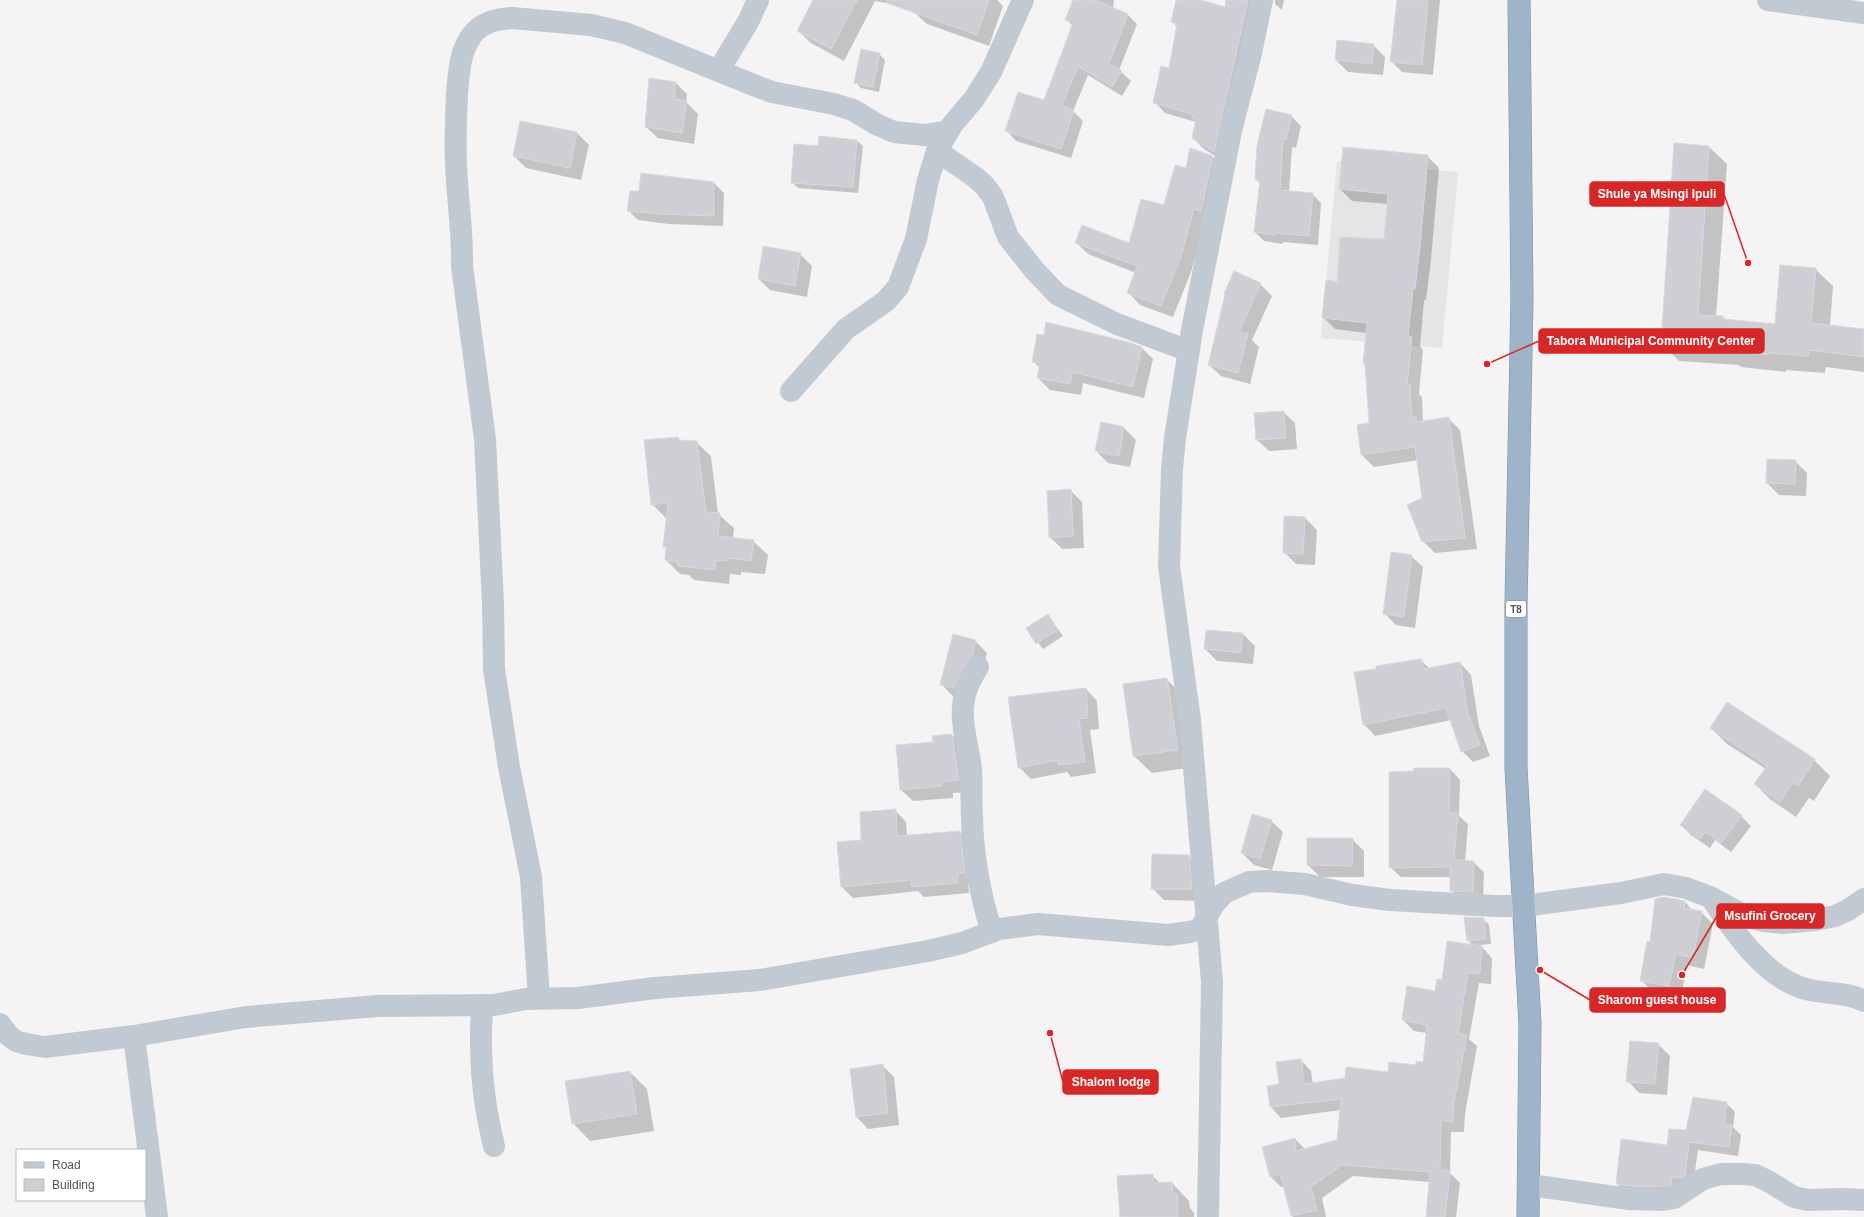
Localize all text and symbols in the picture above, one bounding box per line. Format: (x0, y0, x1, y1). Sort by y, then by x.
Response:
callout: Shule ya Msingi Ipuli (1590, 182, 1724, 206)
text: Shule ya Msingi Ipuli (1598, 187, 1716, 201)
callout: Tabora Municipal Community Center (1539, 329, 1764, 353)
text: Tabora Municipal Community Center (1547, 334, 1756, 348)
road number: T8 (1506, 601, 1526, 617)
callout: Msufini Grocery (1717, 904, 1824, 928)
text: Msufini Grocery (1724, 909, 1816, 923)
callout: Sharom guest house (1590, 988, 1725, 1012)
text: Sharom guest house (1598, 993, 1717, 1007)
callout: Shalom lodge (1063, 1070, 1158, 1094)
text: Shalom lodge (1072, 1075, 1151, 1089)
legend (16, 1149, 146, 1201)
text: Road (52, 1158, 81, 1172)
text: Building (52, 1178, 95, 1192)

